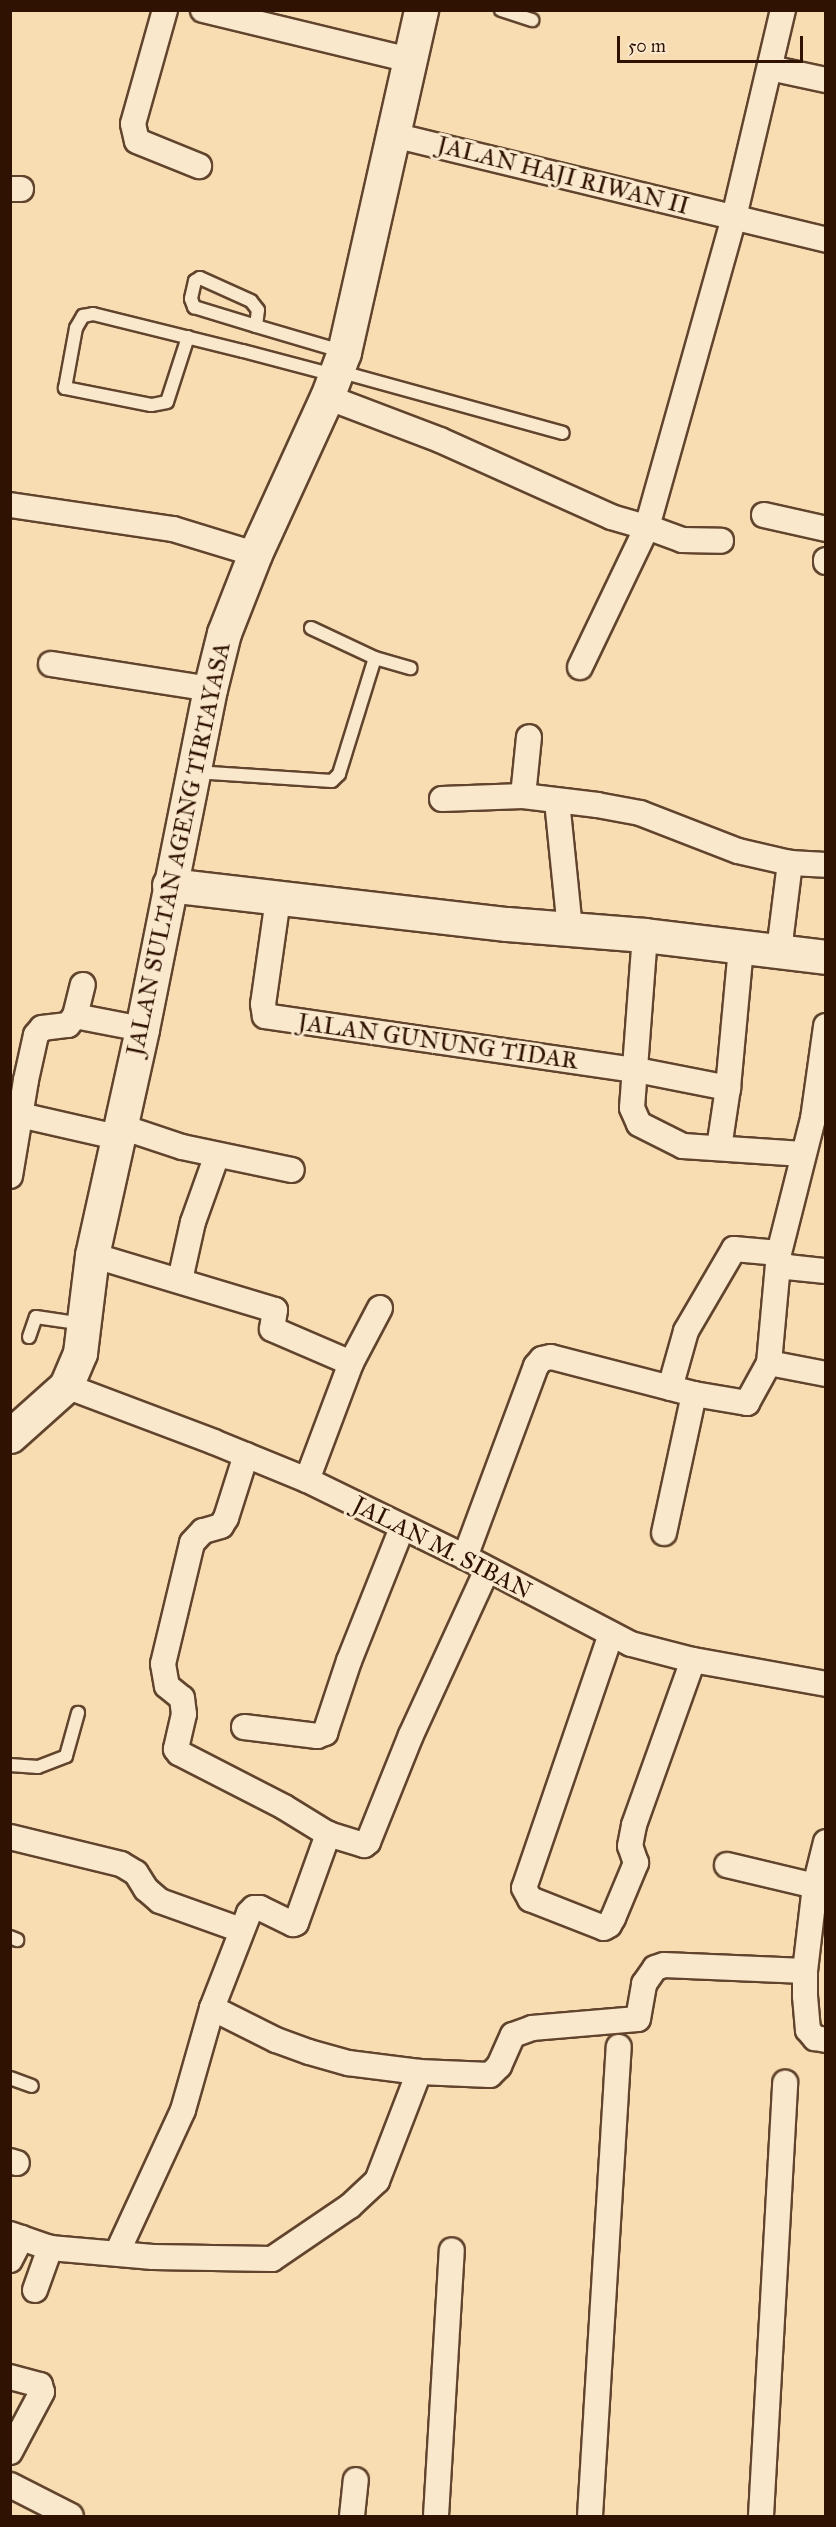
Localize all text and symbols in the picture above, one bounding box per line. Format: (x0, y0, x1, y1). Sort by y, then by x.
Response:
scale bar (620, 24, 806, 62)
text: 50 m (628, 35, 666, 57)
street label: JALAN HAJI RIWAN II (434, 131, 692, 221)
street label: JALAN SULTAN AGENG TIRTAYASA (121, 640, 237, 1058)
street label: JALAN GUNUNG TIDAR (296, 1008, 580, 1076)
street label: JALAN M. SIBAN (348, 1490, 536, 1606)

